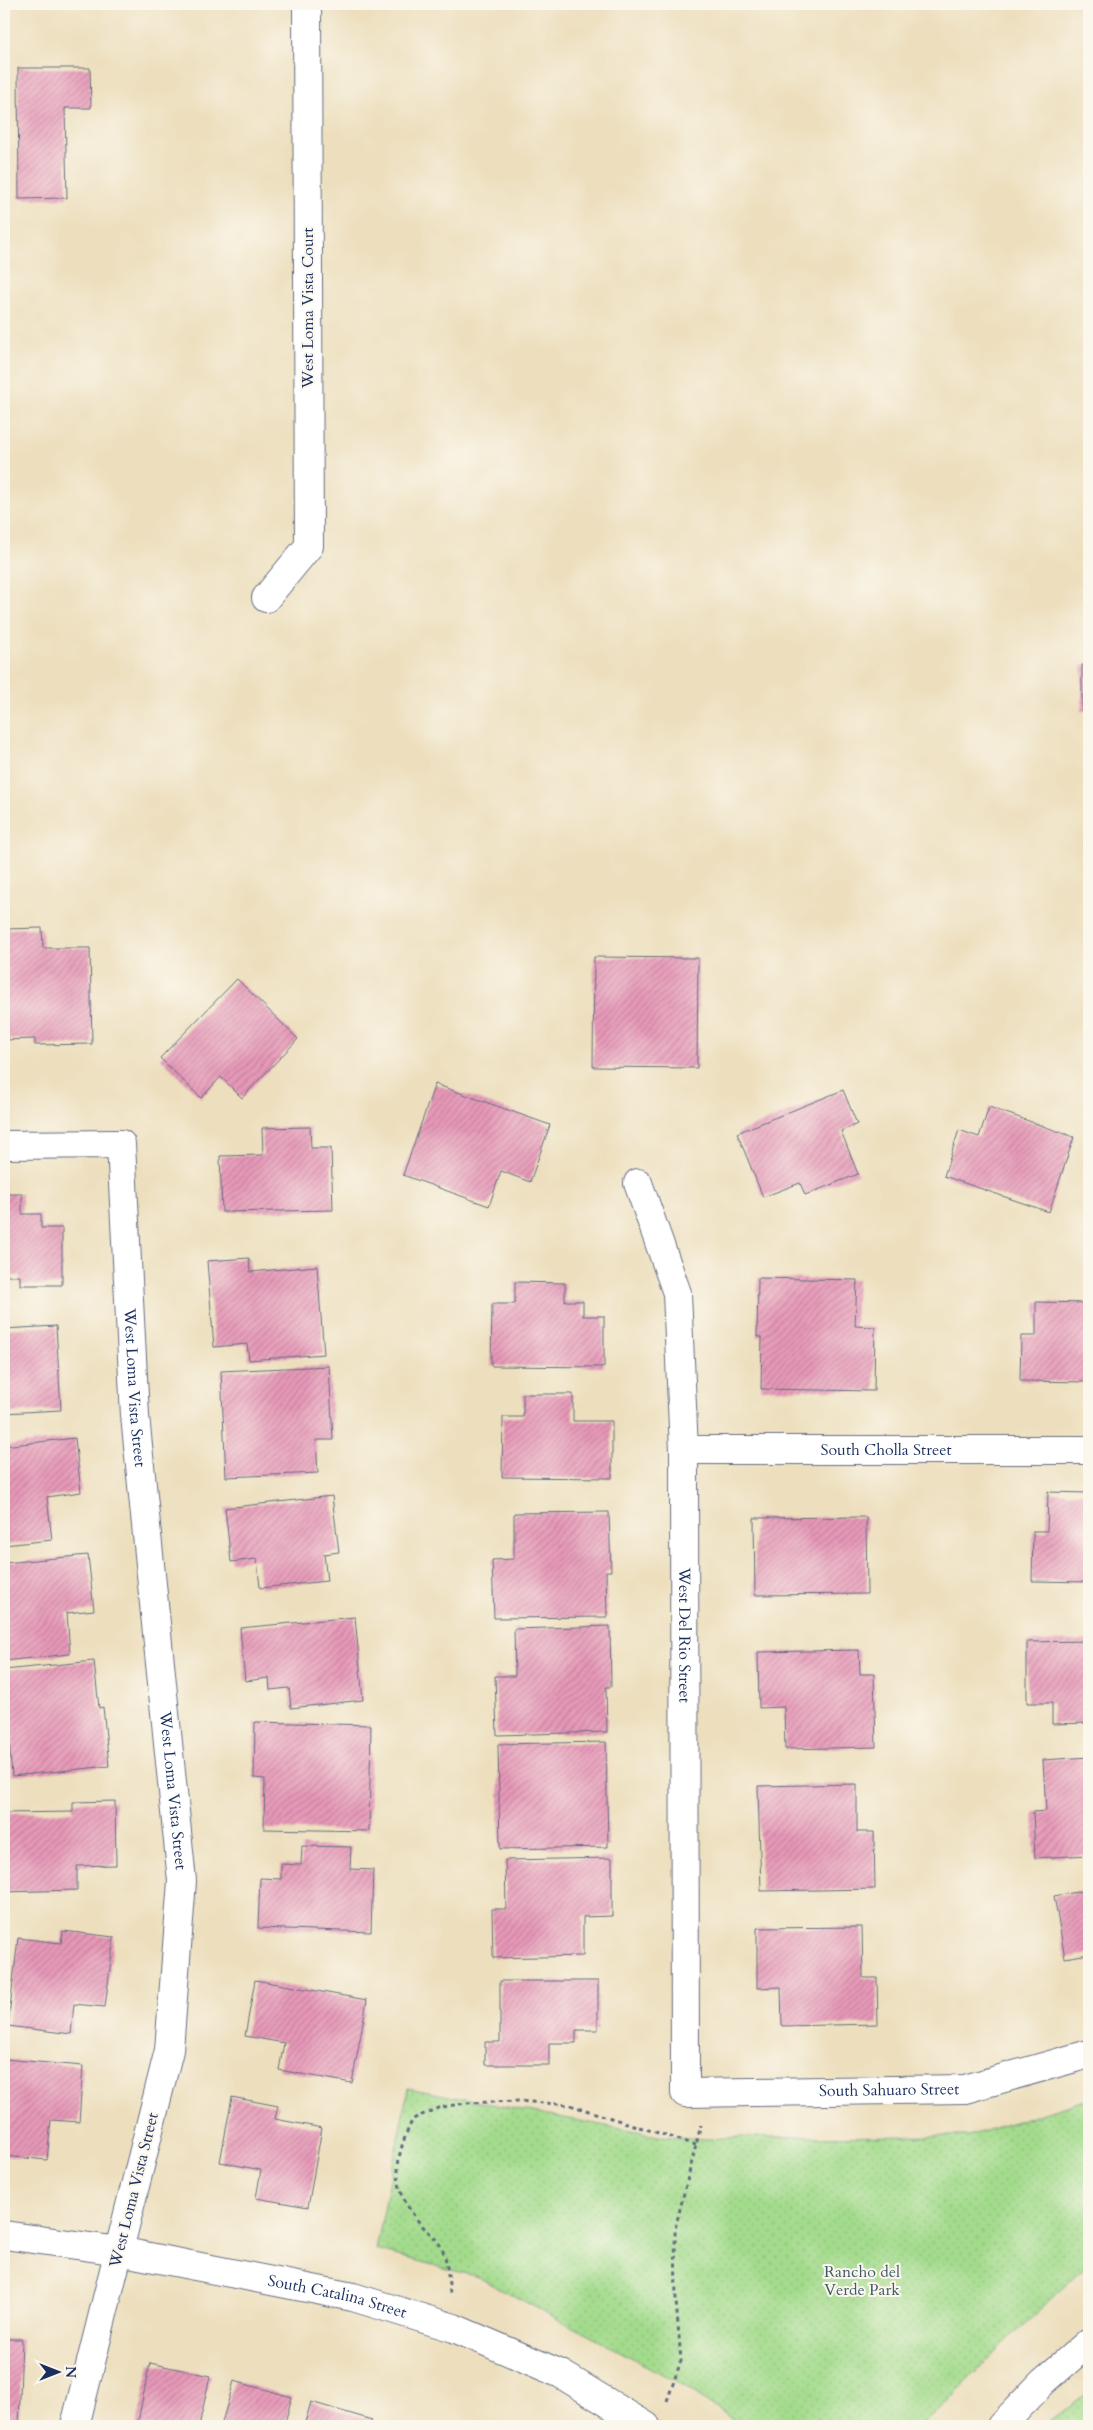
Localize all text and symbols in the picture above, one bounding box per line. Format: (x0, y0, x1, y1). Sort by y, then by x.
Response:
street label: West Loma Vista Court (297, 227, 319, 390)
street label: West Loma Vista Street (118, 1307, 151, 1468)
street label: South Cholla Street (820, 1439, 952, 1461)
street label: West Del Rio Street (673, 1566, 695, 1703)
street label: West Loma Vista Street (154, 1709, 192, 1871)
street label: South Sahuaro Street (819, 2078, 959, 2102)
street label: West Loma Vista Street (104, 2110, 164, 2271)
park label: Rancho del Verde Park (824, 2261, 900, 2301)
street label: South Catalina Street (266, 2269, 409, 2324)
north arrow (32, 2348, 82, 2398)
text: N (61, 2366, 80, 2378)

